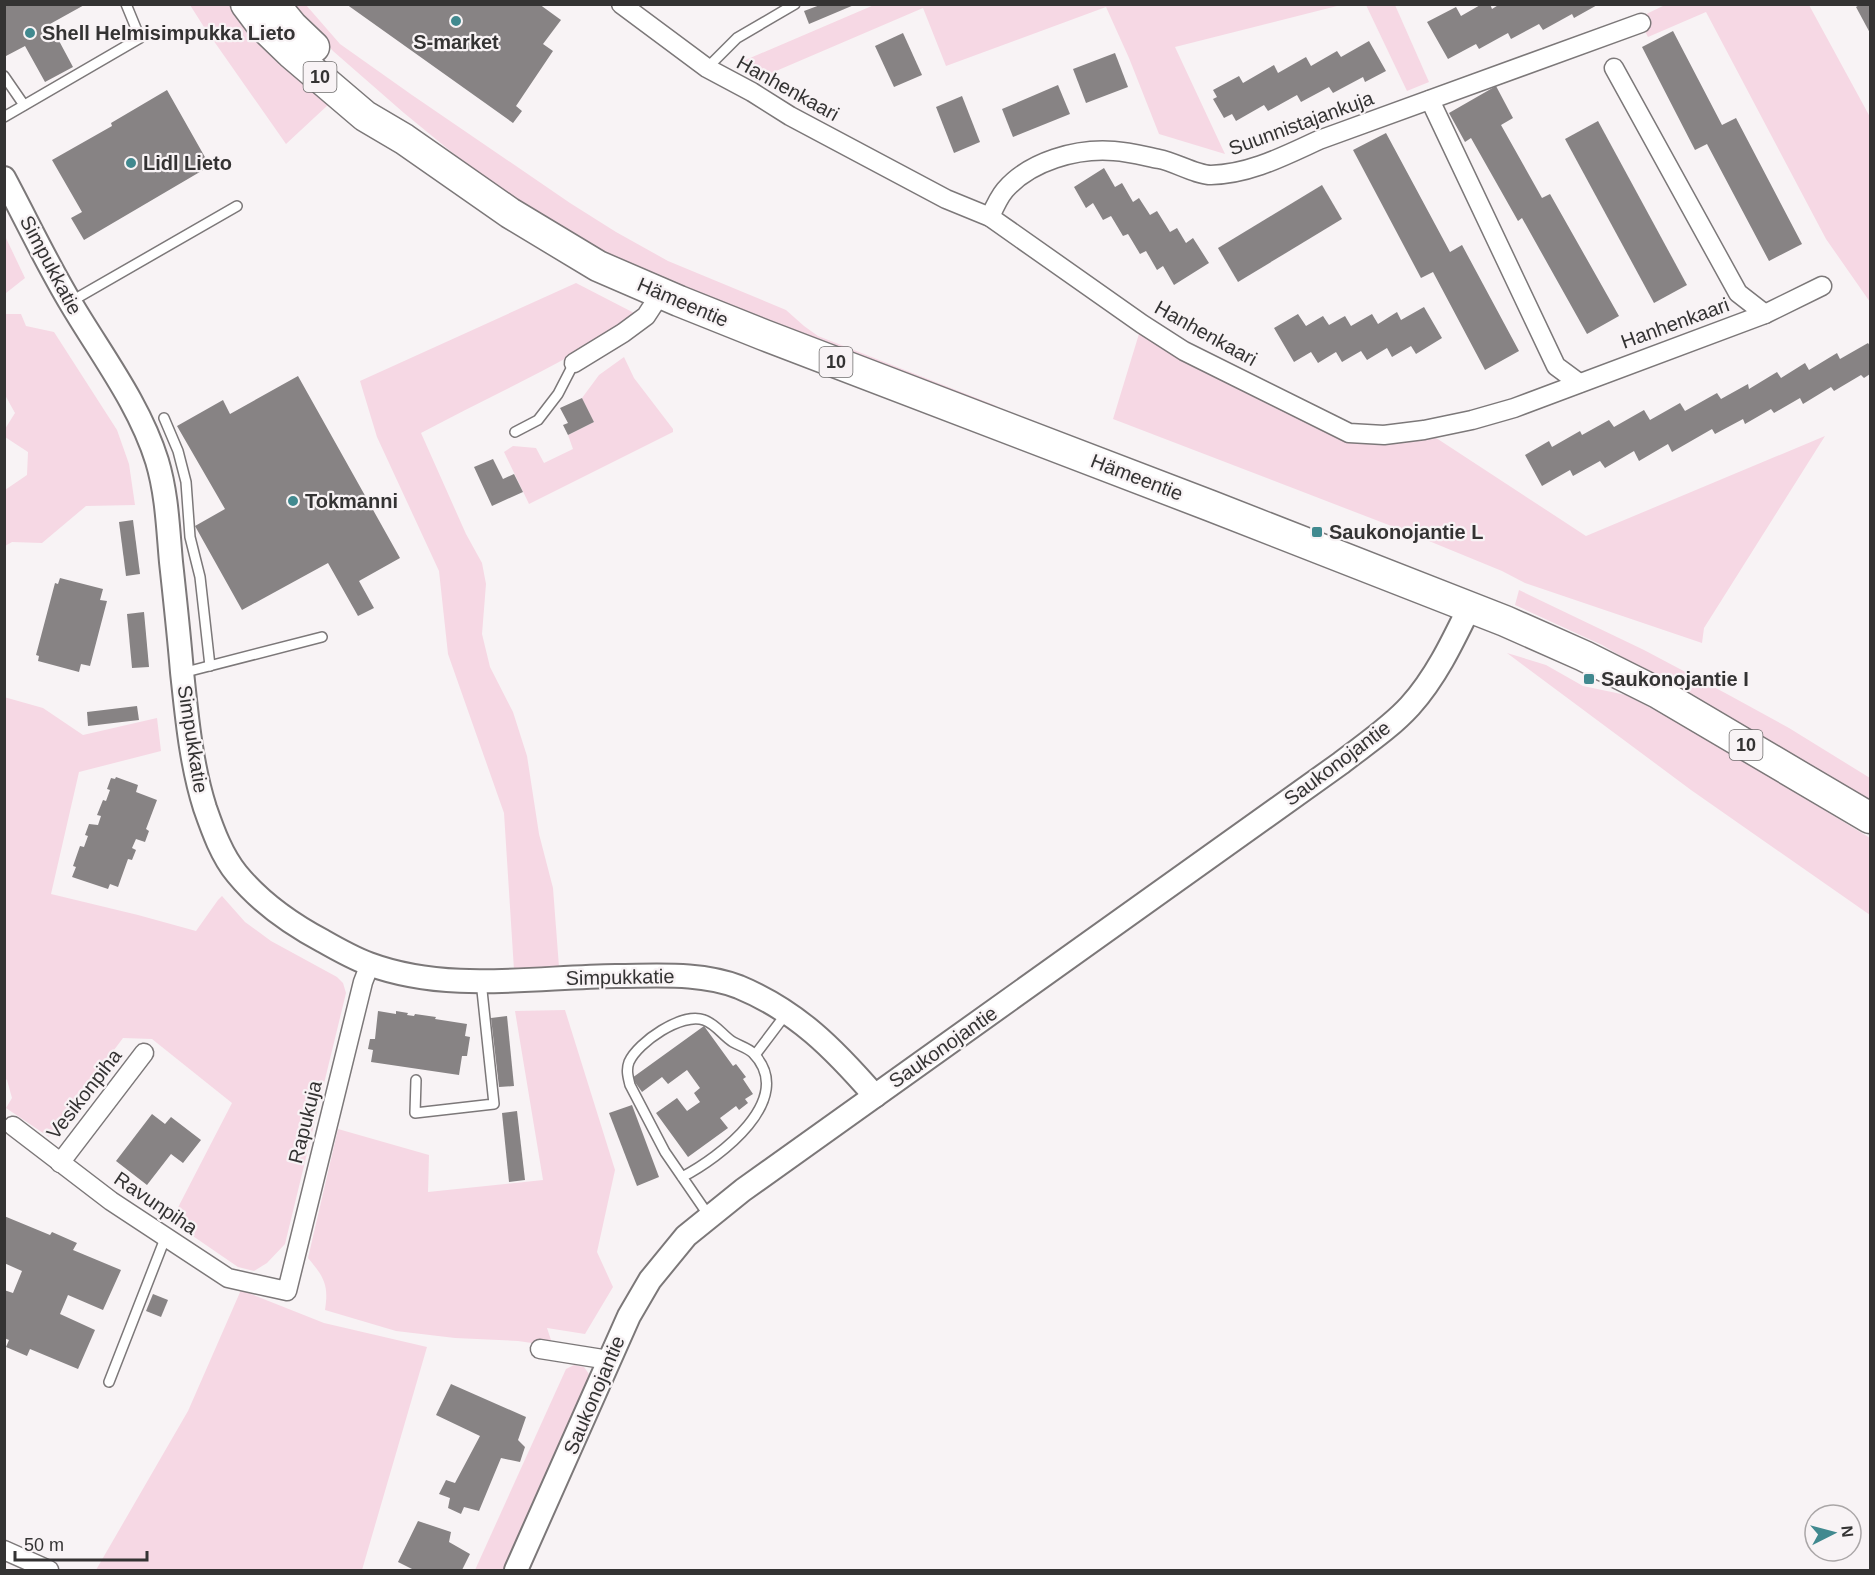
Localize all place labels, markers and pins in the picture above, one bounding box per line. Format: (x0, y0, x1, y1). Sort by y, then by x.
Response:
marker: S-market (449, 14, 463, 28)
place label: Shell Helmisimpukka Lieto (42, 22, 295, 44)
marker: Shell Helmisimpukka Lieto (23, 26, 37, 40)
place label: S-market (413, 31, 499, 53)
place label: Lidl Lieto (143, 152, 232, 174)
marker: Lidl Lieto (124, 156, 138, 170)
place label: Tokmanni (305, 490, 398, 512)
marker: Tokmanni (286, 494, 300, 508)
place label: Saukonojantie L (1329, 521, 1483, 543)
marker: Saukonojantie L (1310, 525, 1324, 539)
place label: Saukonojantie I (1601, 668, 1749, 690)
marker: Saukonojantie I (1582, 672, 1596, 686)

